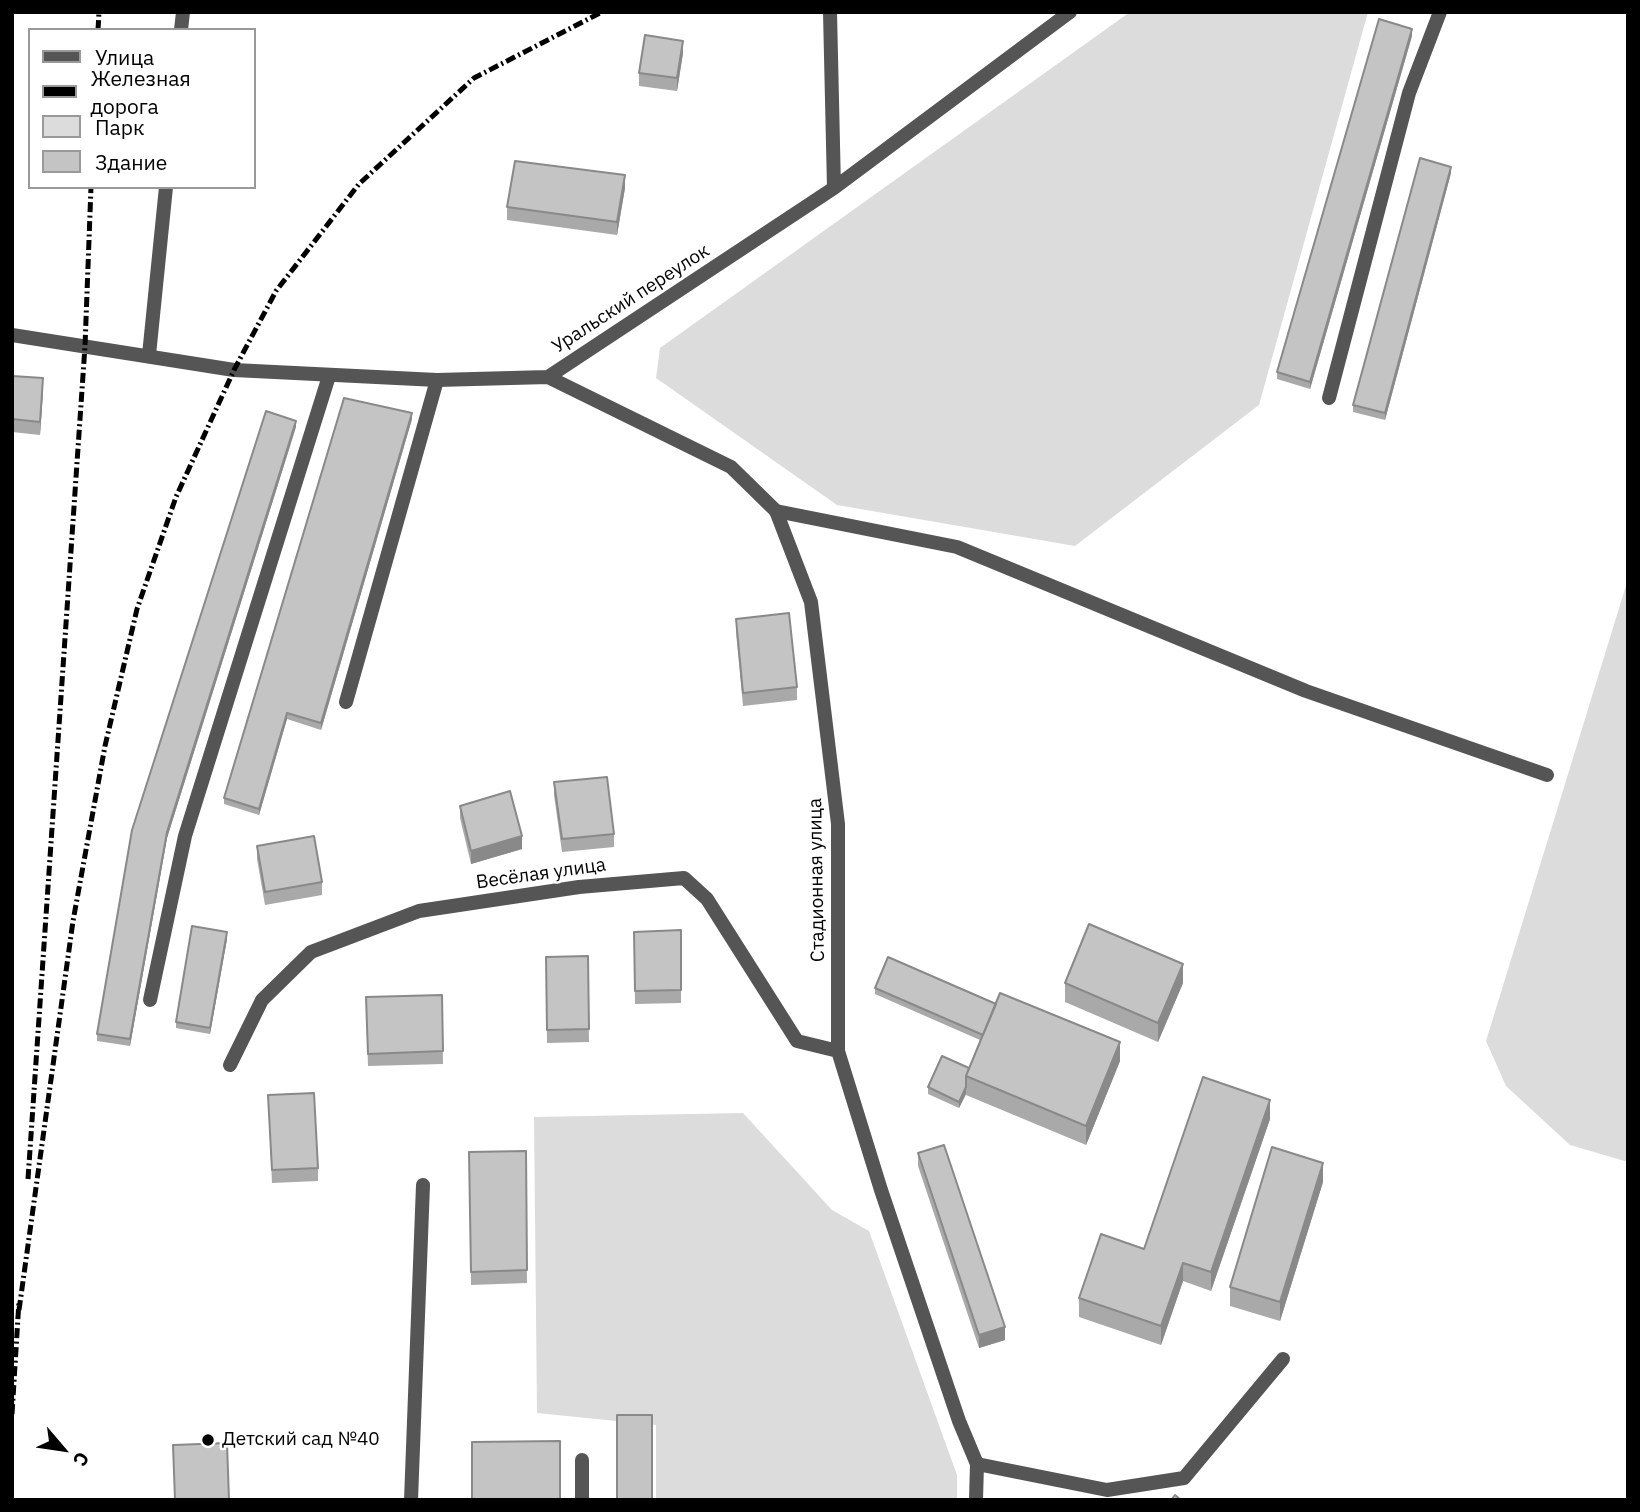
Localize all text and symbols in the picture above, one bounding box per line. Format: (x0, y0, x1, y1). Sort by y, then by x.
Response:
legend (28, 28, 256, 189)
text: Улица (95, 43, 154, 71)
text: Железная дорога (91, 64, 191, 120)
text: Парк (95, 113, 145, 141)
text: Здание (95, 148, 167, 176)
street label: Уральский переулок (548, 240, 714, 358)
street label: Стадионная улица (804, 798, 830, 962)
street label: Весёлая улица (475, 854, 607, 894)
north arrow (28, 1414, 98, 1484)
place label: Детский сад №40 (222, 1429, 380, 1451)
marker: Детский сад №40 (200, 1432, 216, 1448)
text: С (68, 1448, 95, 1470)

